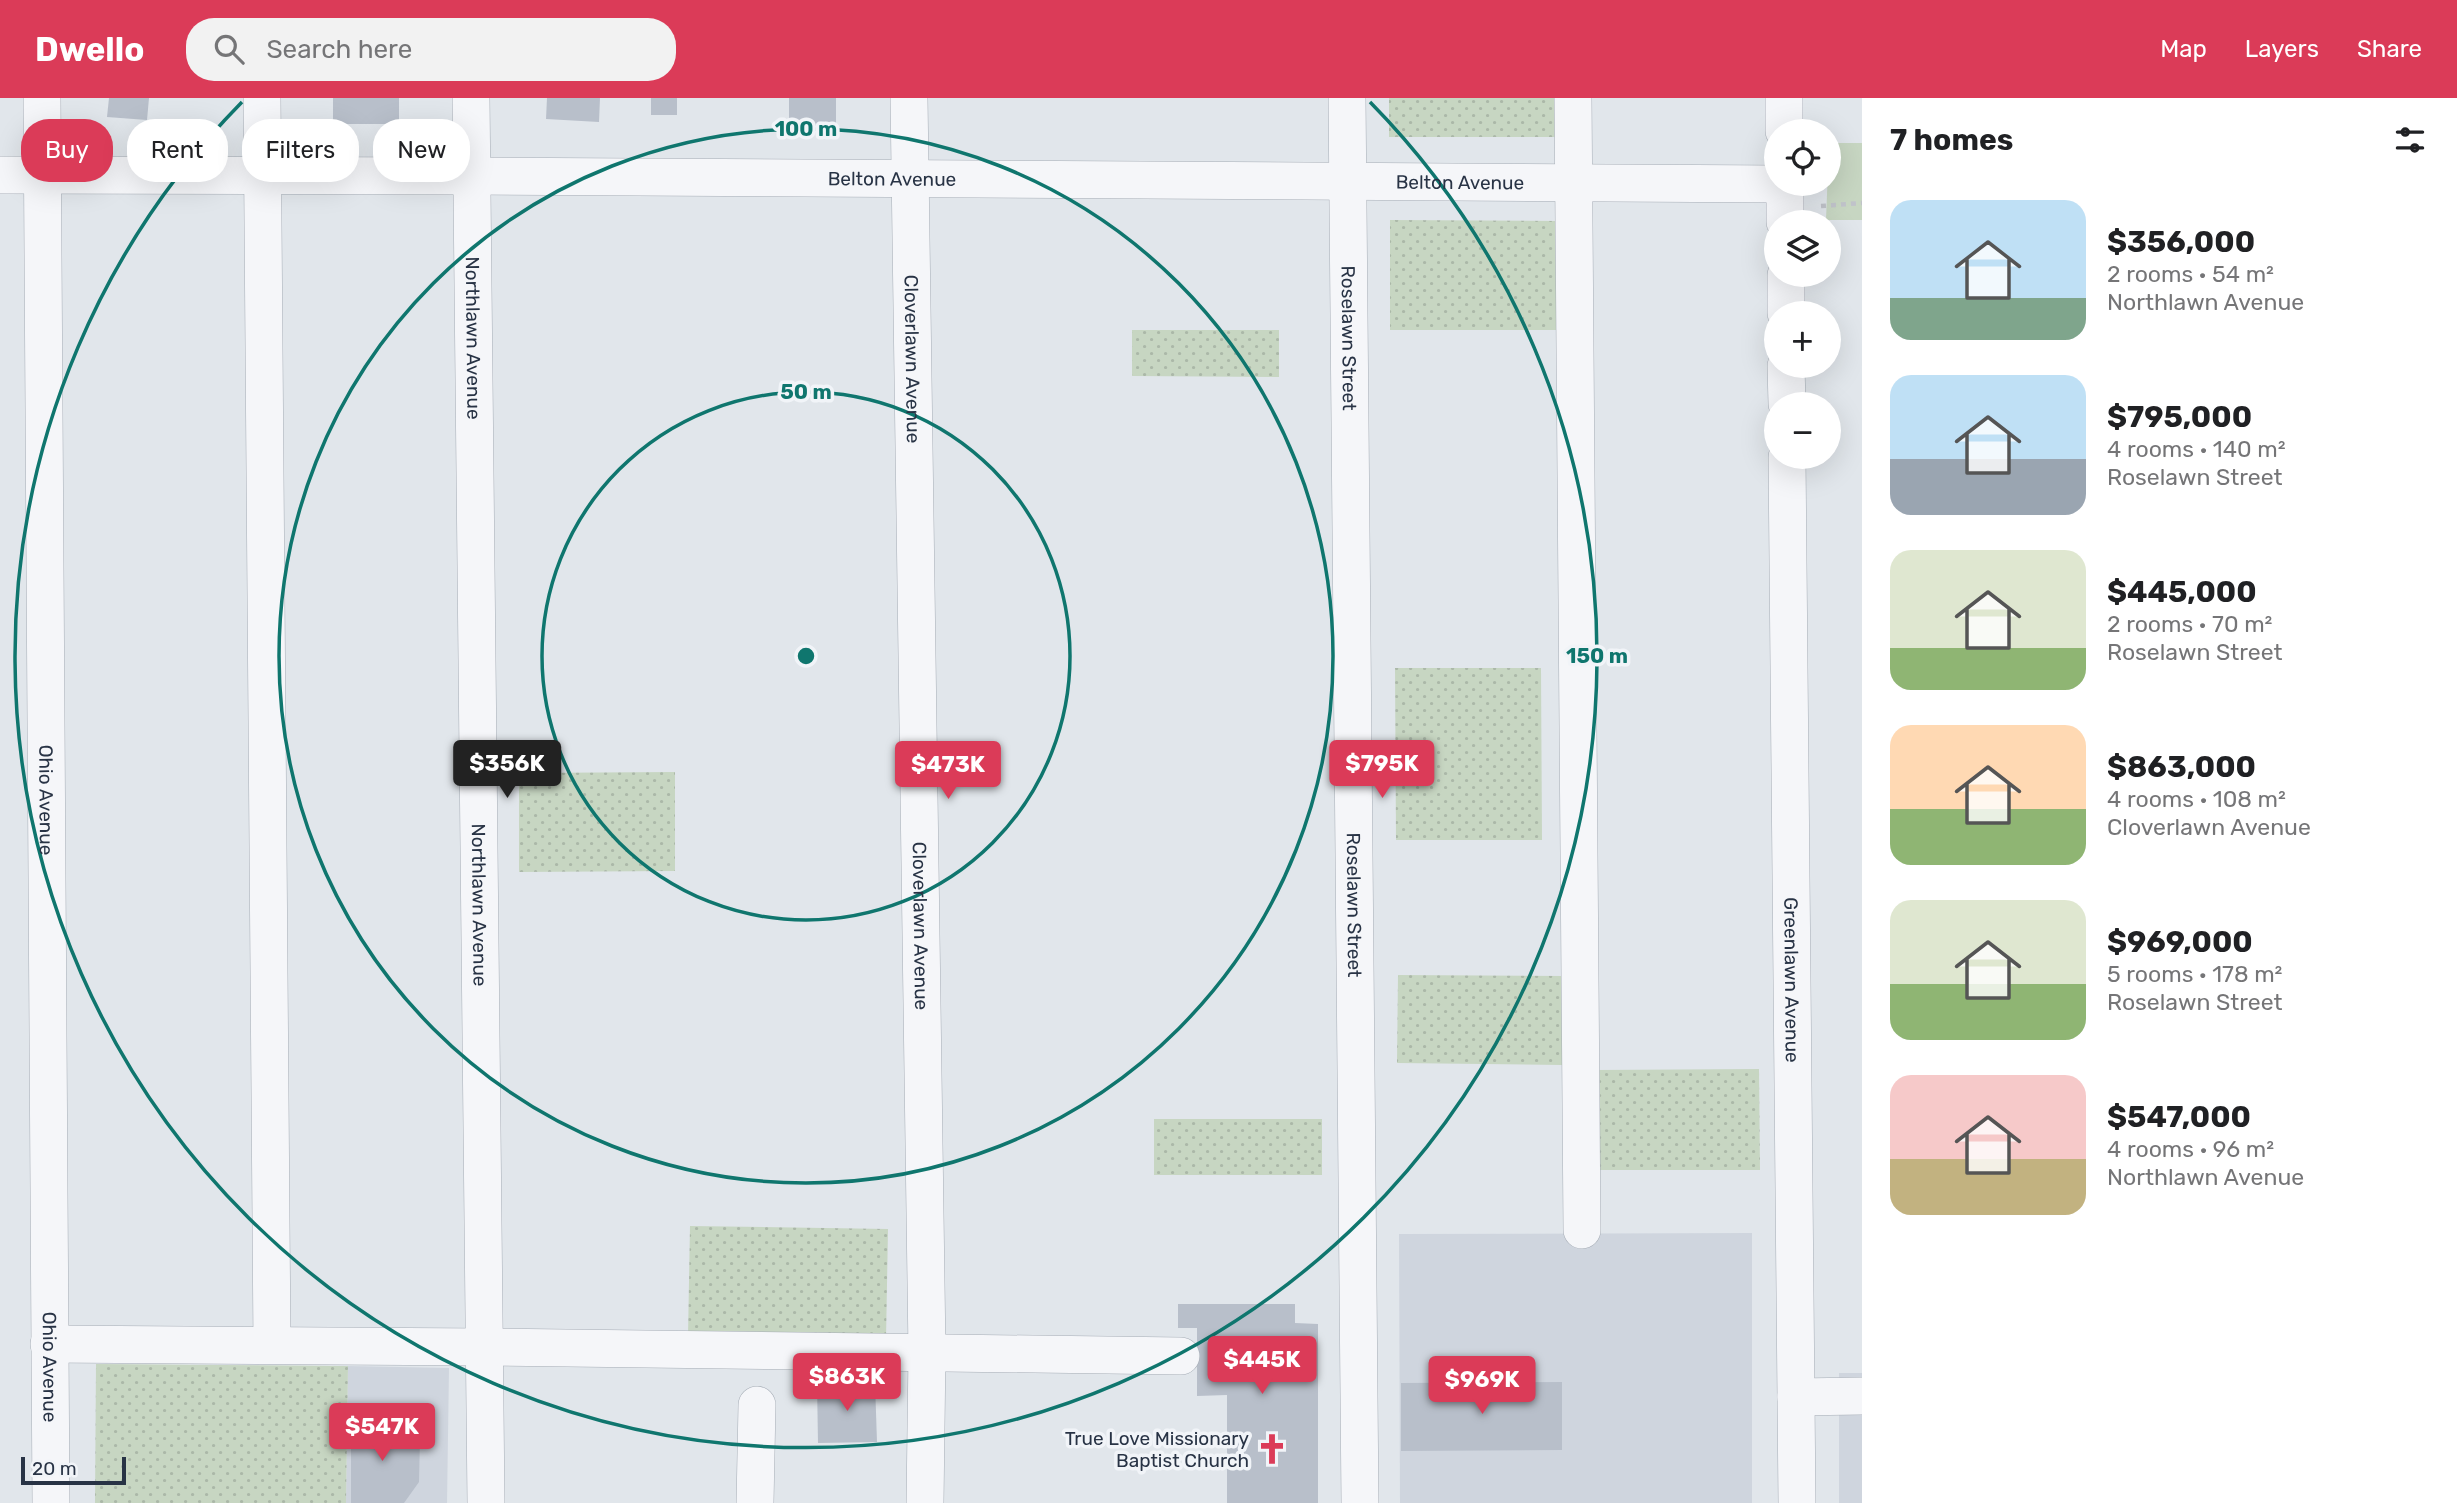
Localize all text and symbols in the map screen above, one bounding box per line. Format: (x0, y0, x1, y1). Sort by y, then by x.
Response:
search box (186, 18, 676, 81)
text: Dwello (35, 30, 144, 69)
icon: search (210, 30, 248, 68)
text: Search here (266, 34, 412, 65)
text: Map (2160, 35, 2207, 63)
text: Layers (2245, 35, 2319, 63)
text: Share (2357, 35, 2422, 63)
text: 100 m (775, 116, 837, 141)
chip: Buy (21, 119, 113, 182)
chip: Rent (127, 119, 228, 182)
chip: Filters (242, 119, 359, 182)
chip: New (373, 119, 470, 182)
map controls (1764, 119, 1841, 469)
button: locate (1764, 119, 1841, 196)
icon: filters (2391, 121, 2429, 159)
text: 7 homes (1890, 122, 2013, 158)
street label: Belton Avenue (828, 167, 956, 191)
street label: Belton Avenue (1396, 171, 1524, 194)
button: layers (1764, 210, 1841, 287)
text: $356,000 (2107, 224, 2255, 260)
icon: home (1946, 228, 2030, 312)
street label: Northlawn Avenue (461, 256, 485, 420)
text: 2 rooms · 54 m² (2107, 260, 2274, 288)
street label: Roselawn Street (1337, 265, 1361, 411)
street label: Cloverlawn Avenue (900, 275, 925, 443)
text: Northlawn Avenue (2107, 288, 2304, 316)
button: + (1764, 301, 1841, 378)
text: 50 m (780, 379, 832, 404)
button: − (1764, 392, 1841, 469)
text: $795,000 (2107, 399, 2252, 435)
icon: home (1946, 403, 2030, 487)
text: 4 rooms · 140 m² (2107, 435, 2286, 463)
text: Roselawn Street (2107, 463, 2282, 491)
text: $445,000 (2107, 574, 2257, 610)
icon: home (1946, 578, 2030, 662)
text: 2 rooms · 70 m² (2107, 610, 2272, 638)
text: Roselawn Street (2107, 638, 2282, 666)
text: 150 m (1566, 643, 1628, 668)
centre of rings (794, 644, 818, 668)
pin: $356K (458, 740, 556, 800)
pin: $795K (1333, 740, 1431, 800)
pin: $473K (899, 742, 997, 801)
street label: Ohio Avenue (34, 745, 58, 855)
text: $356K (469, 749, 545, 777)
text: $795K (1345, 749, 1419, 777)
text: $863,000 (2107, 749, 2256, 785)
text: $473K (911, 750, 985, 778)
icon: home (1946, 753, 2030, 837)
text: 4 rooms · 108 m² (2107, 785, 2286, 813)
text: Cloverlawn Avenue (2107, 813, 2311, 841)
street label: Northlawn Avenue (467, 823, 491, 987)
street label: Roselawn Street (1342, 832, 1366, 978)
street label: Cloverlawn Avenue (908, 842, 933, 1010)
street label: Greenlawn Avenue (1779, 897, 1804, 1063)
text: $969,000 (2107, 924, 2253, 960)
icon: home (1946, 928, 2030, 1012)
text: 5 rooms · 178 m² (2107, 960, 2282, 988)
text: Roselawn Street (2107, 988, 2282, 1016)
text: $547,000 (2107, 1099, 2251, 1135)
icon: home (1946, 1103, 2030, 1187)
text: 4 rooms · 96 m² (2107, 1135, 2274, 1163)
text: Northlawn Avenue (2107, 1163, 2304, 1191)
street label: Ohio Avenue (38, 1312, 61, 1422)
pin: $445K (1213, 1336, 1311, 1396)
text: $445K (1224, 1345, 1300, 1373)
pin: $863K (798, 1354, 896, 1413)
pin: $969K (1433, 1356, 1531, 1416)
text: $863K (809, 1362, 885, 1390)
text: $969K (1445, 1365, 1519, 1393)
pin: $547K (333, 1404, 431, 1463)
text: $547K (345, 1412, 419, 1440)
place label: True Love Missionary Baptist Church (1065, 1427, 1249, 1472)
church icon: True Love Missionary Baptist Church (1255, 1432, 1289, 1466)
scale bar (21, 1454, 126, 1486)
text: 20 m (32, 1457, 77, 1480)

